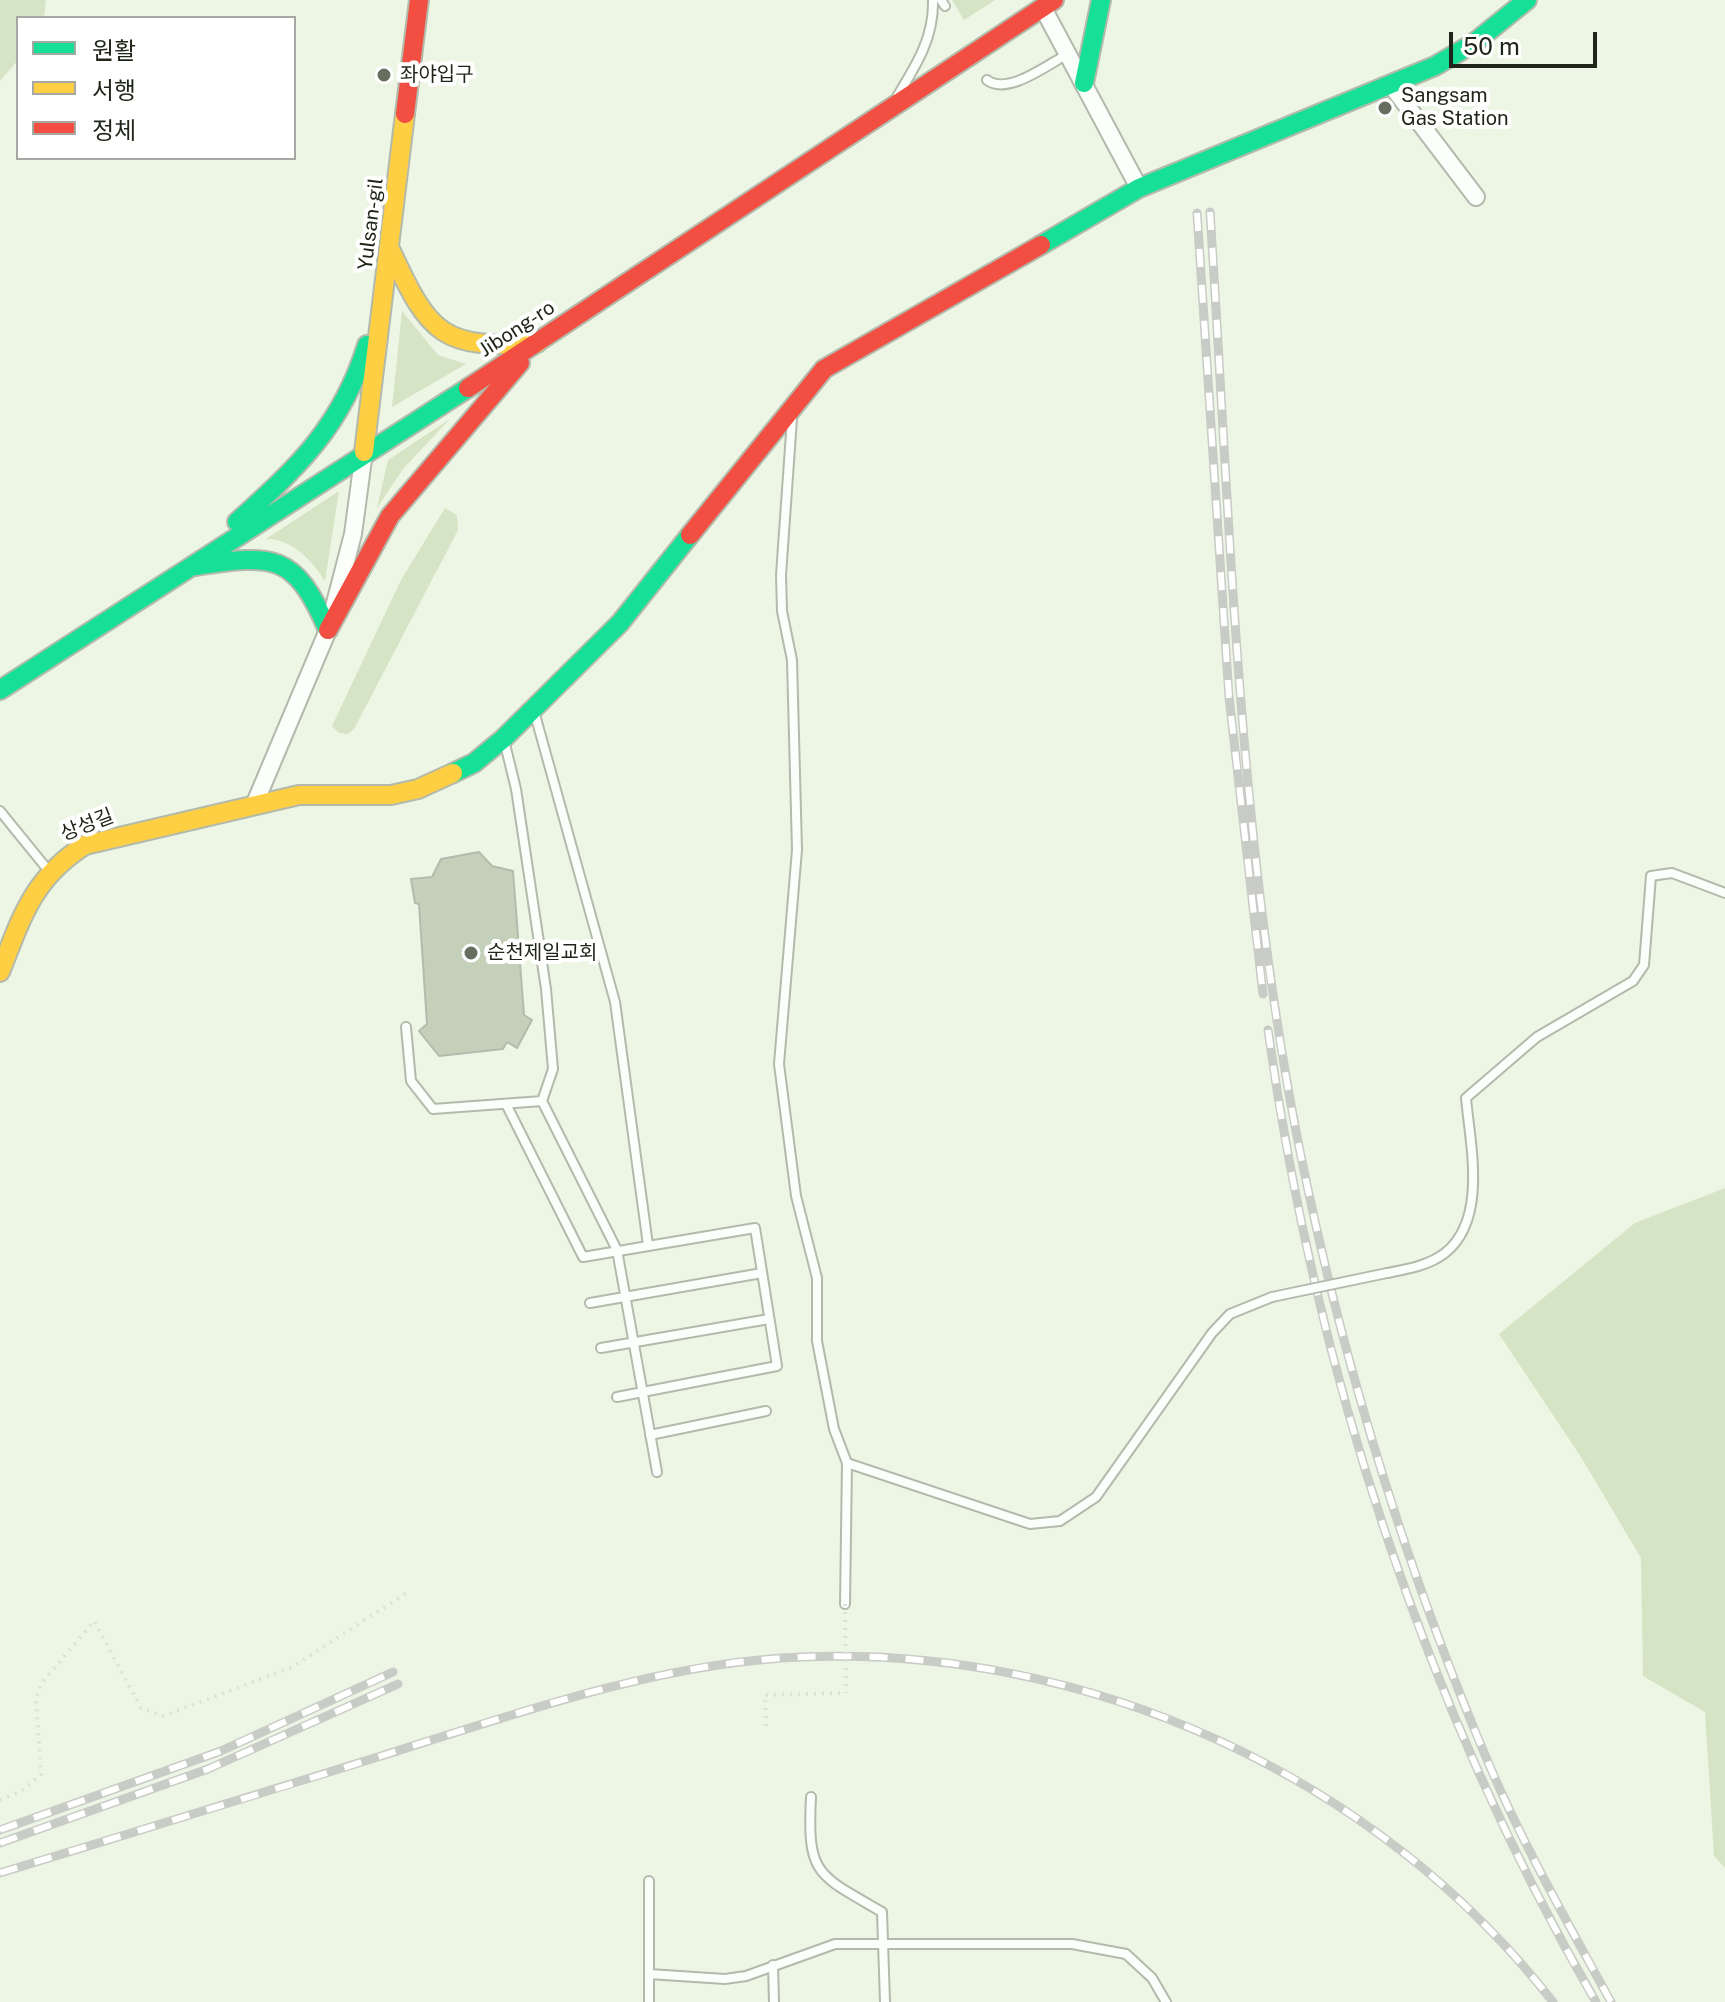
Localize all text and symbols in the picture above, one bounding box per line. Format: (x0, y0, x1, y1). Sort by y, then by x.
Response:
legend (16, 16, 296, 160)
scale bar (1453, 16, 1601, 66)
text: 50 m (1463, 32, 1520, 60)
text: 원활 (92, 36, 136, 64)
place label: 좌야입구 (400, 63, 474, 87)
marker: 좌야입구 (375, 66, 393, 84)
text: 서행 (92, 76, 136, 104)
place label: Sangsam Gas Station (1401, 84, 1509, 131)
marker: Sangsam Gas Station (1376, 99, 1394, 117)
text: 정체 (92, 116, 136, 144)
street label: Yulsan-gil (353, 177, 389, 271)
street label: Jibong-ro (474, 296, 560, 362)
street label: 상성길 (57, 804, 117, 846)
place label: 순천제일교회 (487, 941, 597, 965)
marker: 순천제일교회 (462, 944, 480, 962)

